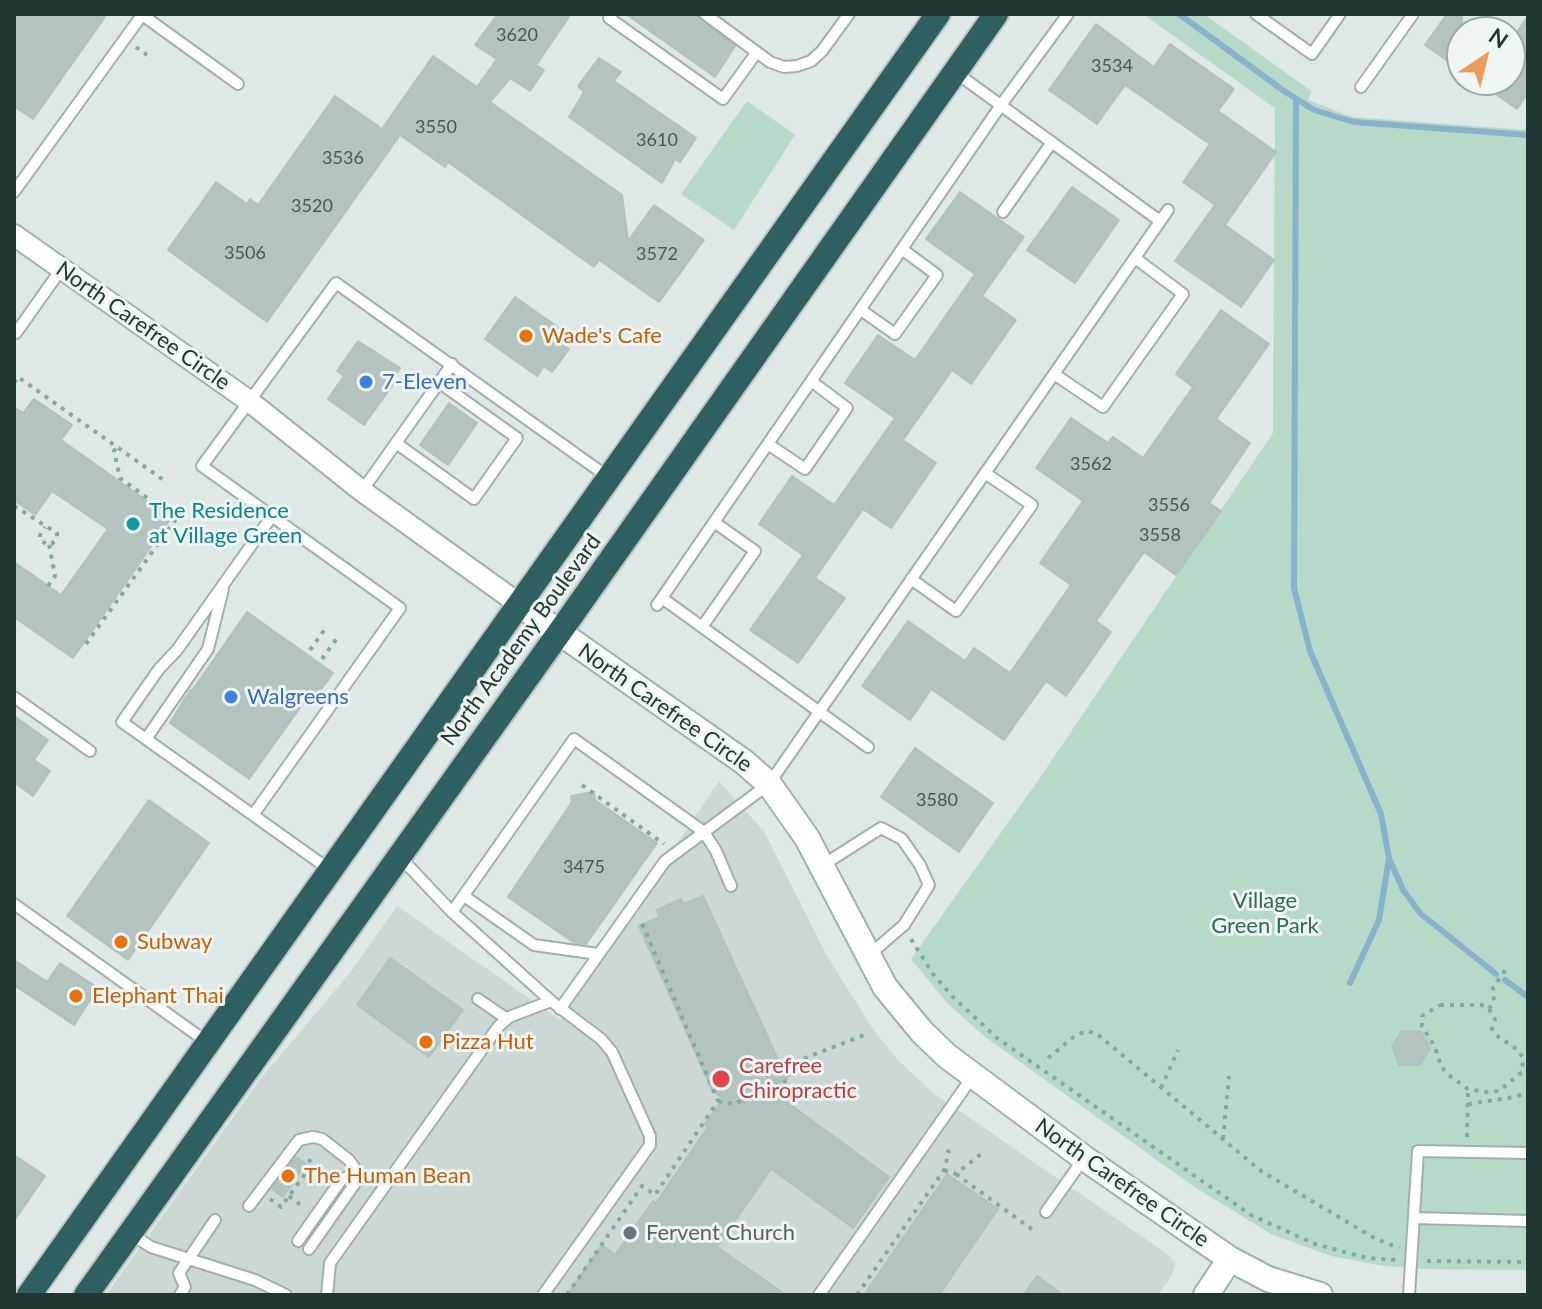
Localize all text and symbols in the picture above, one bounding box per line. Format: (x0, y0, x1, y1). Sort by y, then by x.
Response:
north arrow (1446, 16, 1526, 96)
text: N (1484, 22, 1514, 53)
house number: 3620 (496, 24, 538, 46)
house number: 3534 (1091, 55, 1133, 77)
house number: 3550 (415, 116, 457, 138)
house number: 3610 (636, 129, 678, 151)
house number: 3536 (322, 147, 364, 169)
house number: 3520 (291, 195, 333, 217)
house number: 3506 (224, 242, 266, 264)
house number: 3572 (636, 243, 678, 265)
street label: North Carefree Circle (51, 256, 235, 396)
place label: Wade's Cafe (542, 323, 662, 349)
marker: Wade's Cafe (517, 327, 535, 345)
place label: 7-Eleven (382, 369, 467, 395)
marker: 7-Eleven (357, 373, 375, 391)
house number: 3562 (1070, 453, 1112, 475)
house number: 3556 (1148, 494, 1190, 516)
place label: The Residence at Village Green (149, 498, 302, 550)
marker: The Residence at Village Green (124, 515, 142, 533)
house number: 3558 (1139, 524, 1181, 546)
street label: North Academy Boulevard (435, 529, 607, 751)
street label: North Carefree Circle (573, 638, 757, 778)
place label: Walgreens (247, 684, 349, 710)
marker: Walgreens (222, 688, 240, 706)
house number: 3580 (916, 789, 958, 811)
house number: 3475 (563, 856, 605, 878)
park label: Village Green Park (1211, 888, 1319, 940)
place label: Subway (137, 929, 212, 955)
marker: Subway (112, 933, 130, 951)
place label: Elephant Thai (92, 983, 224, 1009)
marker: Elephant Thai (67, 987, 85, 1005)
place label: Pizza Hut (442, 1029, 534, 1055)
marker: Pizza Hut (417, 1033, 435, 1051)
place label: Carefree Chiropractic (739, 1053, 857, 1104)
marker: Carefree Chiropractic (710, 1068, 732, 1090)
street label: North Carefree Circle (1030, 1113, 1214, 1253)
place label: The Human Bean (304, 1163, 471, 1189)
marker: The Human Bean (279, 1167, 297, 1185)
place label: Fervent Church (646, 1220, 795, 1246)
marker: Fervent Church (621, 1224, 639, 1242)

